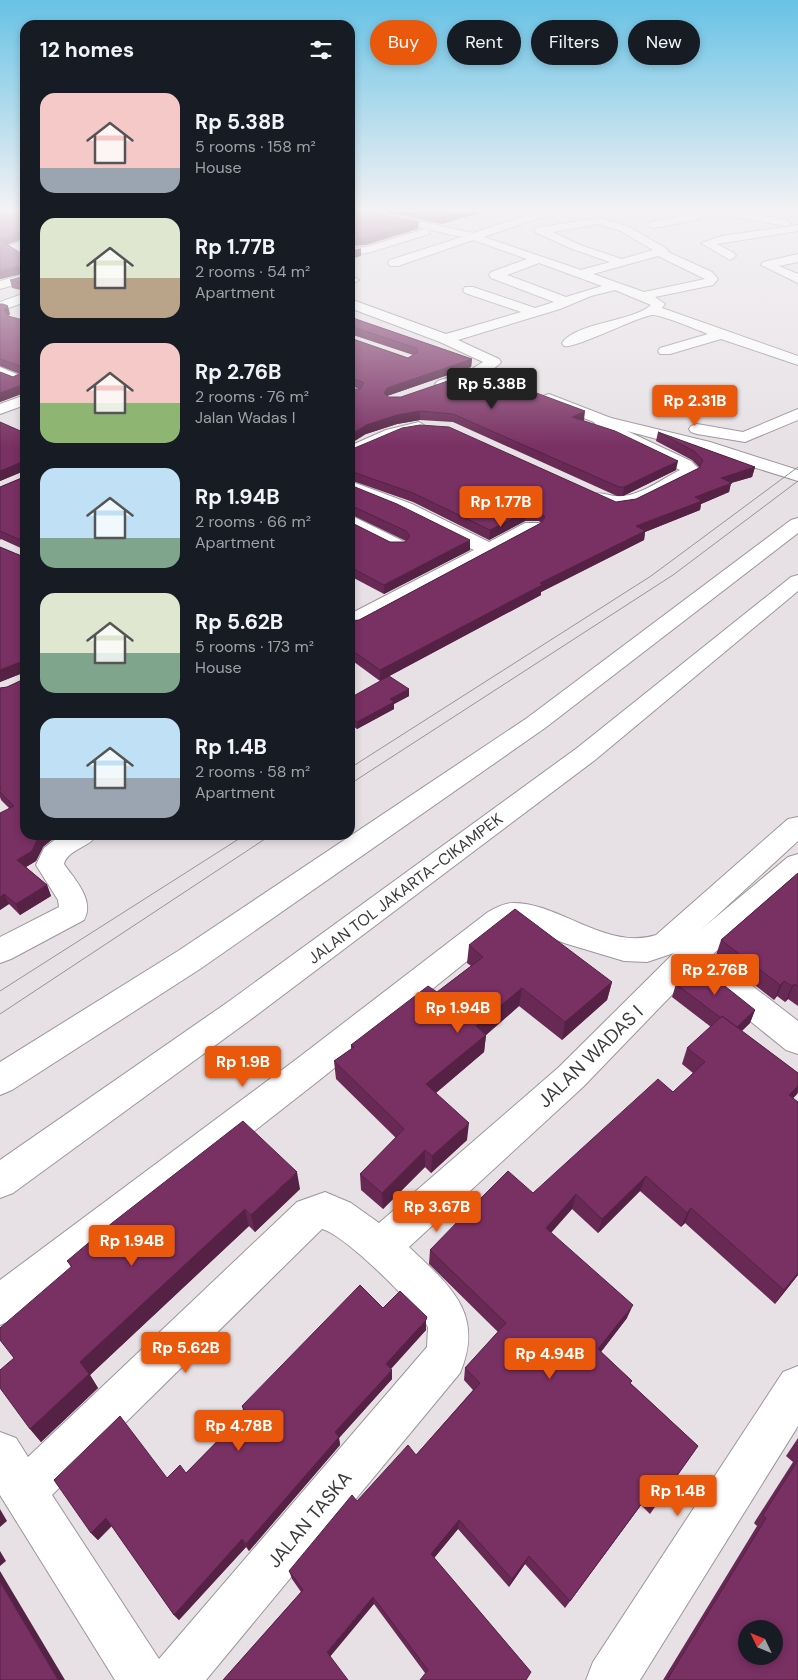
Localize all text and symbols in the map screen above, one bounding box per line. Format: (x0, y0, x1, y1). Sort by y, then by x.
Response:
chip: Buy (370, 20, 437, 65)
chip: Rent (447, 20, 521, 65)
chip: Filters (531, 20, 618, 65)
chip: New (628, 20, 700, 65)
text: 12 homes (40, 36, 134, 64)
icon: filters (307, 36, 335, 64)
text: Rp 5.38B (195, 108, 285, 136)
icon: home (80, 113, 140, 173)
text: 5 rooms · 158 m² (195, 136, 316, 157)
text: House (195, 157, 242, 178)
text: Rp 1.77B (195, 233, 275, 261)
icon: home (80, 238, 140, 298)
text: 2 rooms · 54 m² (195, 261, 310, 282)
text: Apartment (195, 282, 275, 303)
text: Rp 2.76B (195, 358, 281, 386)
icon: home (80, 363, 140, 423)
pin: Rp 5.38B (440, 368, 544, 410)
text: Rp 5.38B (458, 373, 526, 394)
pin: Rp 2.31B (643, 384, 747, 427)
text: 2 rooms · 76 m² (195, 386, 309, 407)
text: Rp 2.31B (663, 390, 727, 411)
text: Jalan Wadas I (195, 407, 296, 428)
text: Rp 1.94B (195, 483, 280, 511)
pin: Rp 1.77B (449, 486, 553, 528)
icon: home (80, 488, 140, 548)
text: Rp 1.77B (470, 491, 532, 512)
text: 2 rooms · 66 m² (195, 511, 311, 532)
text: Apartment (195, 532, 275, 553)
text: Rp 5.62B (195, 608, 283, 636)
icon: home (80, 613, 140, 673)
text: 5 rooms · 173 m² (195, 636, 314, 657)
text: House (195, 657, 242, 678)
text: Rp 1.4B (195, 733, 267, 761)
icon: home (80, 738, 140, 798)
text: 2 rooms · 58 m² (195, 761, 310, 782)
text: Apartment (195, 782, 275, 803)
street label: JALAN TOL JAKARTA–CIKAMPEK (304, 808, 507, 969)
pin: Rp 2.76B (663, 954, 767, 996)
text: Rp 2.76B (682, 959, 748, 980)
pin: Rp 1.94B (406, 992, 510, 1034)
text: Rp 1.94B (426, 997, 490, 1018)
street label: JALAN WADAS I (532, 1000, 648, 1113)
pin: Rp 1.9B (197, 1046, 289, 1088)
text: Rp 1.9B (216, 1051, 270, 1072)
pin: Rp 3.67B (385, 1190, 489, 1233)
text: Rp 3.67B (404, 1196, 470, 1217)
pin: Rp 1.94B (80, 1224, 184, 1267)
text: Rp 1.94B (100, 1230, 164, 1251)
pin: Rp 5.62B (134, 1332, 238, 1374)
text: Rp 5.62B (152, 1337, 220, 1358)
pin: Rp 4.94B (498, 1338, 602, 1380)
text: Rp 4.94B (515, 1343, 585, 1364)
pin: Rp 4.78B (187, 1410, 291, 1452)
text: Rp 4.78B (205, 1415, 273, 1436)
street label: JALAN TASKA (262, 1465, 357, 1573)
pin: Rp 1.4B (632, 1474, 724, 1517)
text: Rp 1.4B (651, 1480, 705, 1501)
north arrow (738, 1620, 782, 1665)
map controls (738, 1620, 783, 1665)

